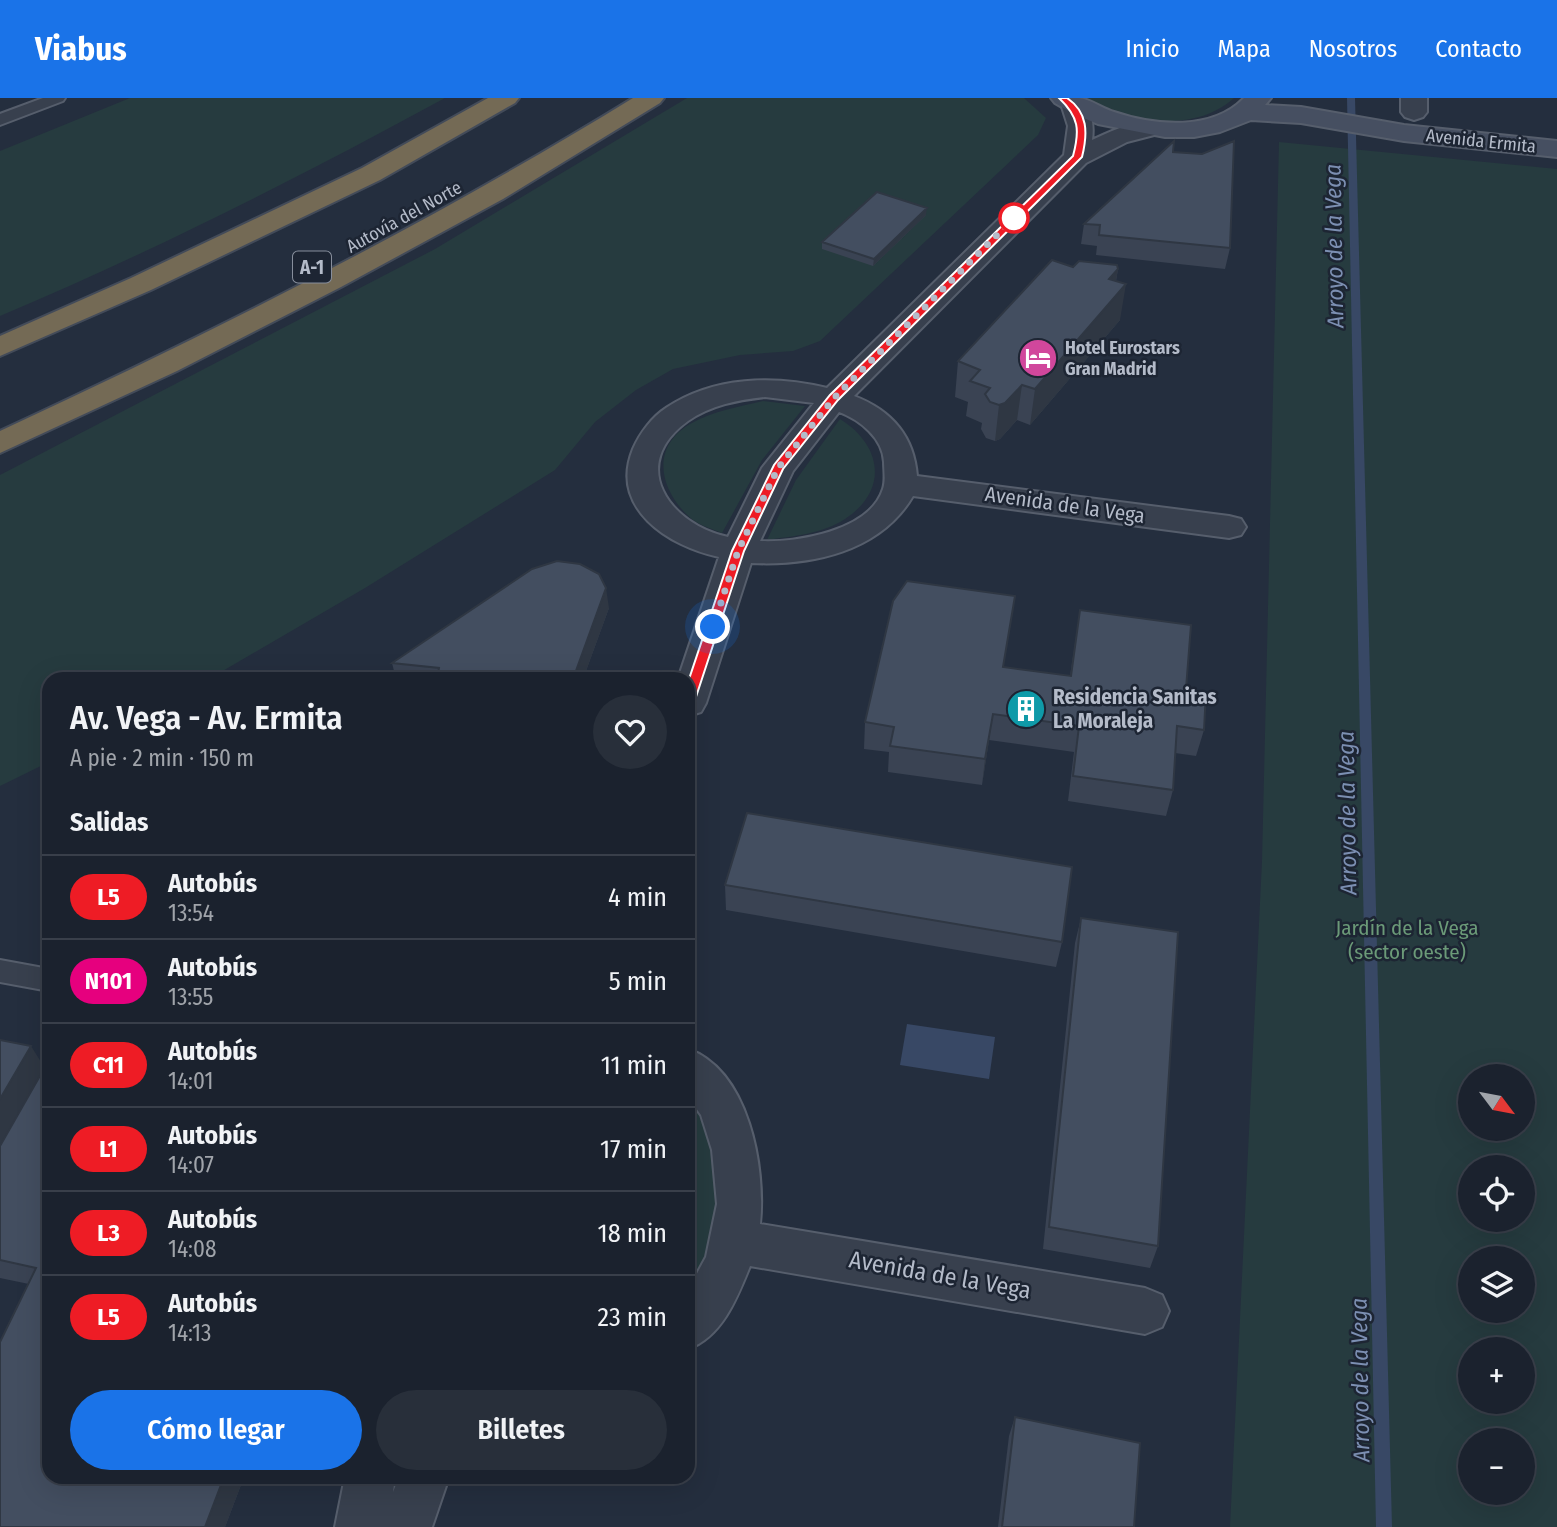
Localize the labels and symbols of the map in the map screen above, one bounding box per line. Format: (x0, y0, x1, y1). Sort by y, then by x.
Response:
street label: Avenida Ermita (1425, 124, 1537, 158)
water label: Arroyo de la Vega (1319, 164, 1349, 329)
street label: Autovía del Norte (343, 176, 465, 258)
unlabelled marker (999, 203, 1029, 233)
road number: A-1 (293, 252, 331, 282)
hotel icon: Hotel Eurostars Gran Madrid (1017, 337, 1059, 379)
place label: Hotel Eurostars Gran Madrid (1065, 337, 1180, 380)
street label: Avenida de la Vega (983, 481, 1147, 529)
your location (695, 609, 730, 644)
place label: Residencia Sanitas La Moraleja (1053, 684, 1217, 734)
building icon: Residencia Sanitas La Moraleja (1005, 688, 1047, 730)
water label: Arroyo de la Vega (1332, 731, 1362, 896)
park label: Jardín de la Vega (sector oeste) (1335, 915, 1479, 965)
north arrow (1458, 1064, 1535, 1141)
street label: Avenida de la Vega (847, 1245, 1033, 1305)
water label: Arroyo de la Vega (1345, 1298, 1375, 1463)

